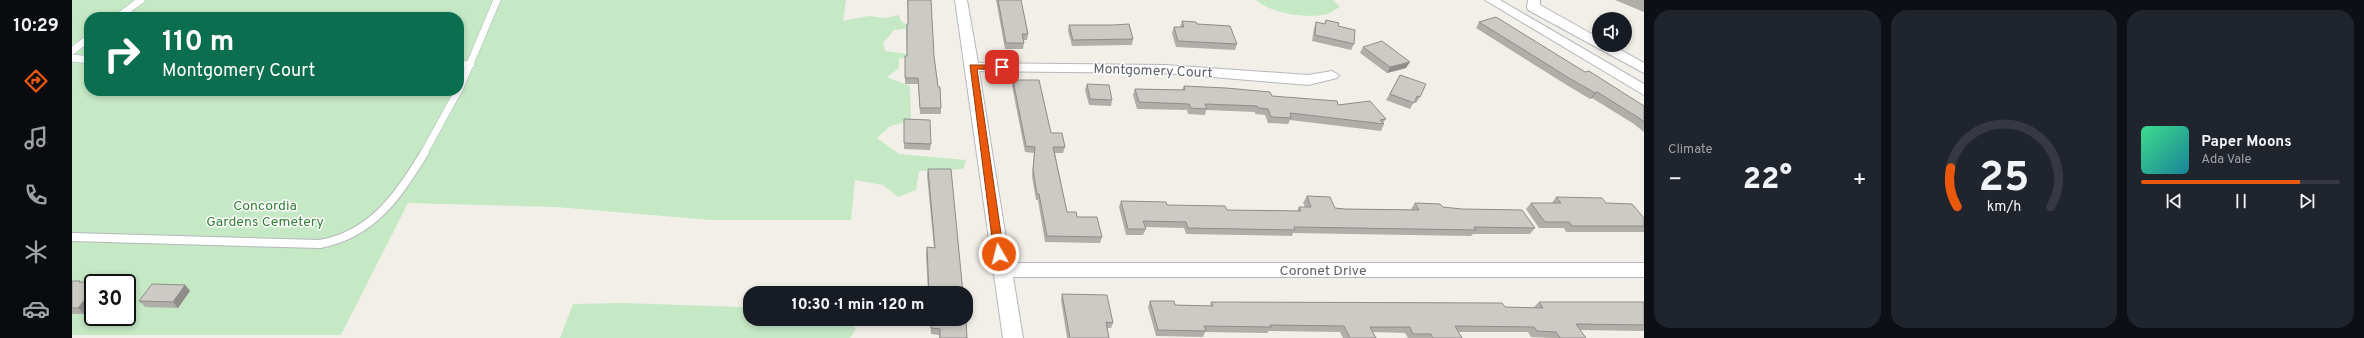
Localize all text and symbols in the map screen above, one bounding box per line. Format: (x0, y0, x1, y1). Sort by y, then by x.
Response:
map controls (1592, 12, 1632, 52)
button: sound (1592, 12, 1632, 52)
text: 10:29 (13, 15, 59, 38)
text: 110 m (162, 25, 234, 61)
icon: right (96, 28, 148, 80)
pin (985, 50, 1019, 84)
icon: arrive (991, 56, 1013, 78)
text: Montgomery Court (162, 60, 315, 83)
street label: Montgomery Court (1093, 61, 1213, 82)
icon: directions (22, 67, 50, 95)
icon: music (22, 124, 50, 152)
text: Paper Moons (2201, 133, 2292, 152)
text: Climate (1668, 142, 1713, 158)
text: Ada Vale (2201, 152, 2252, 168)
text: 25 (1979, 153, 2029, 206)
text: 22° (1743, 162, 1792, 199)
text: − (1668, 167, 1682, 194)
text: + (1852, 167, 1867, 194)
icon: phone (22, 181, 50, 209)
icon: previous (2163, 190, 2185, 212)
icon: pause (2230, 190, 2252, 212)
icon: next (2296, 190, 2318, 212)
park label: Concordia Gardens Cemetery (206, 198, 324, 231)
text: km/h (1987, 198, 2021, 216)
position arrow (978, 233, 1020, 275)
icon: climate (22, 238, 50, 266)
street label: Coronet Drive (1280, 263, 1366, 280)
speed limit sign: 30 (84, 274, 136, 326)
icon: car (22, 295, 50, 323)
text: 10:30 · 1 min · 120 m (792, 296, 924, 315)

